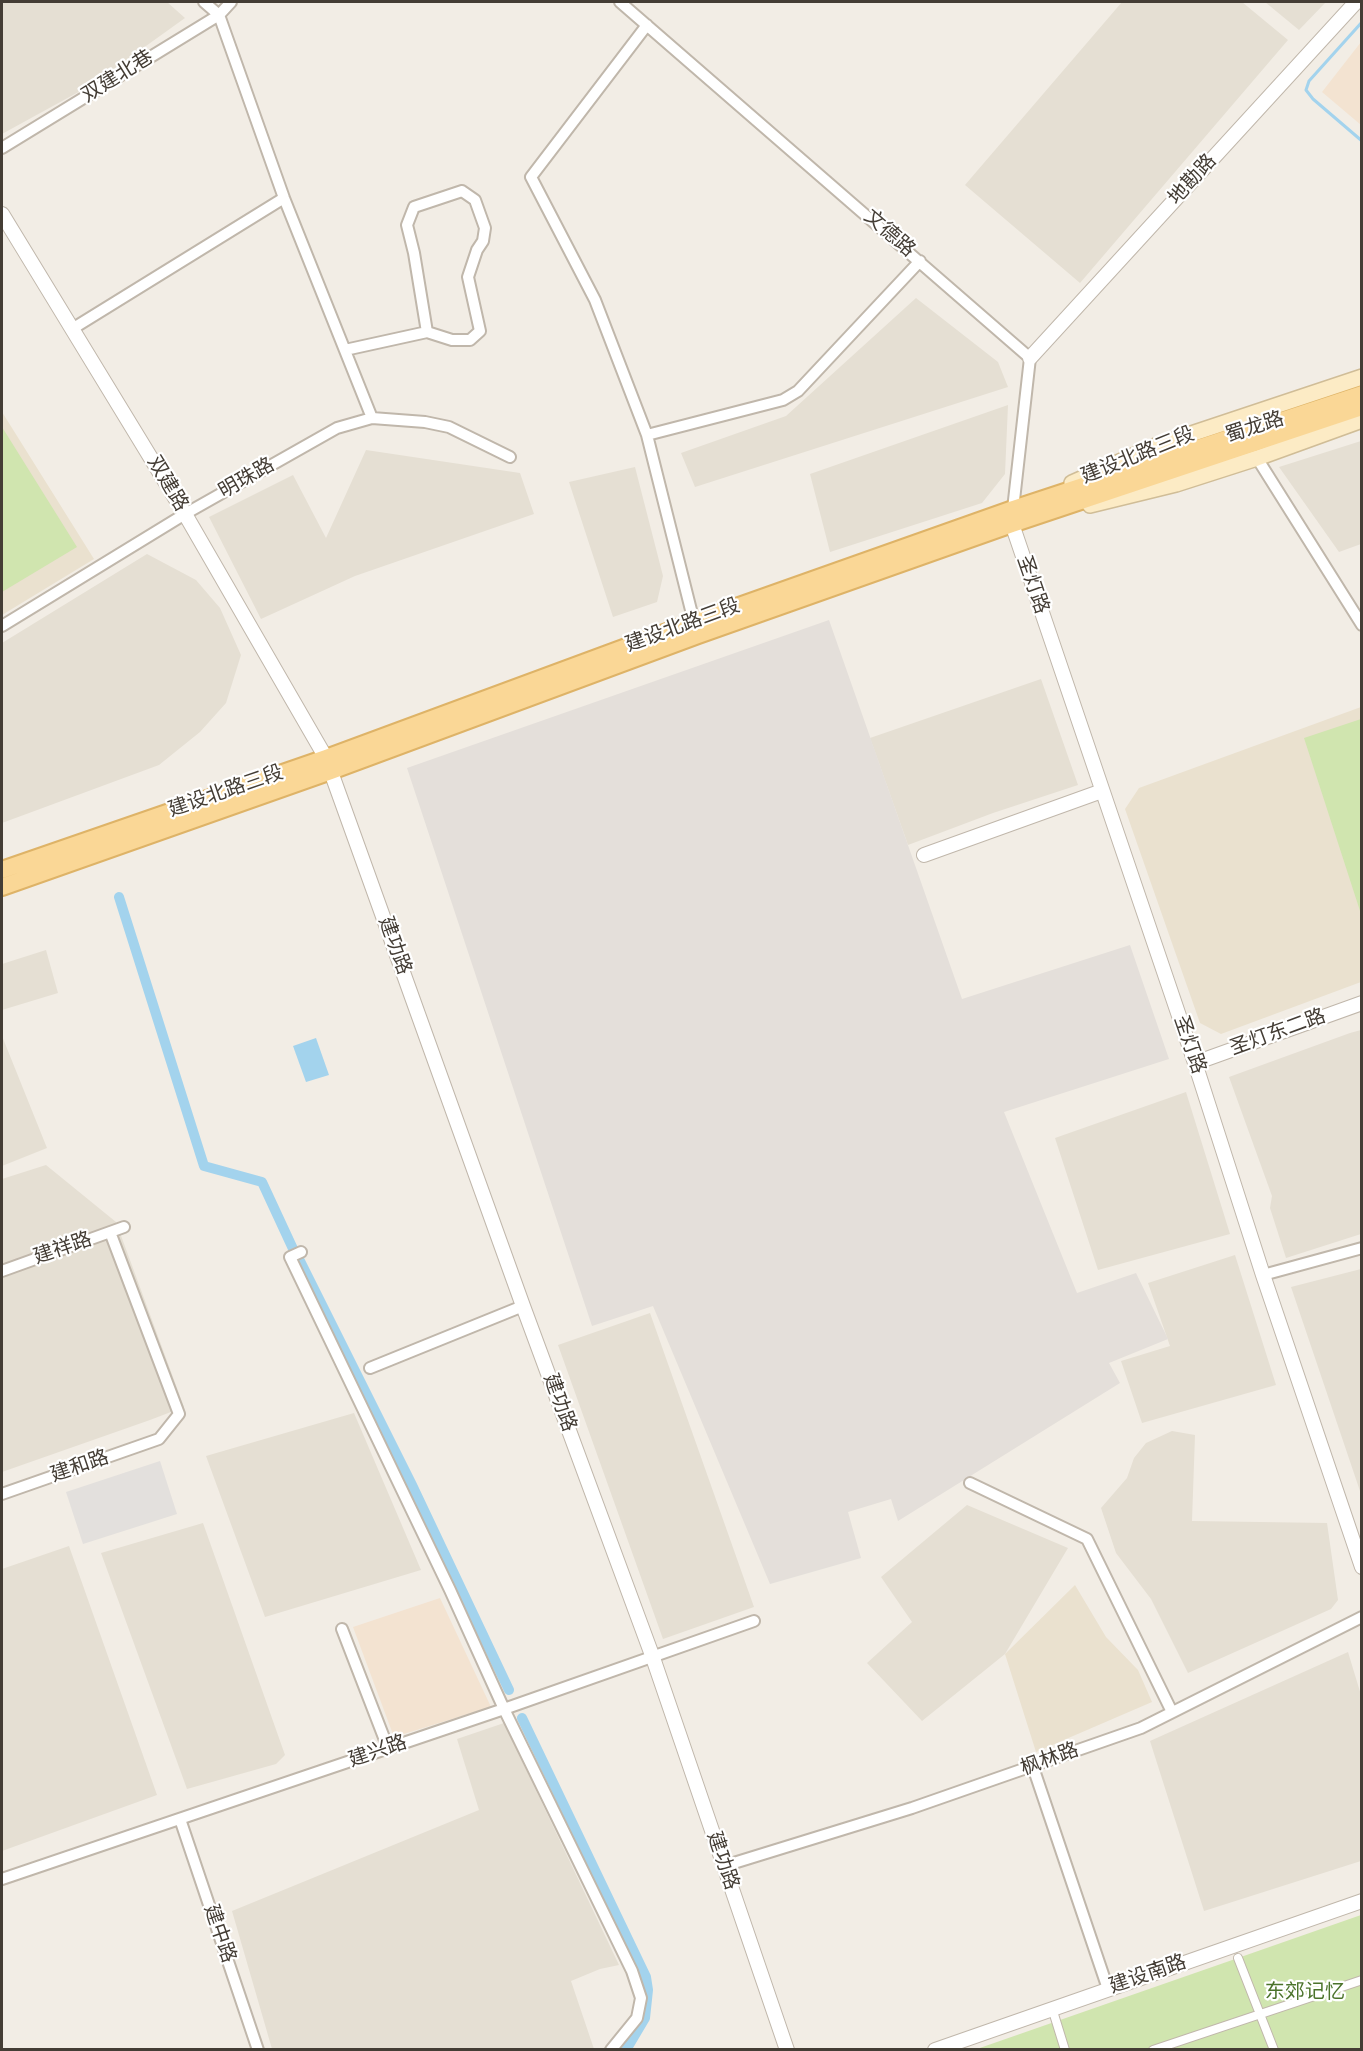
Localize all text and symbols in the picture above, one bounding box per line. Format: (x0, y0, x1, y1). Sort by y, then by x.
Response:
street label: 双建北巷 (78, 46, 158, 108)
street label: 地勘路 (1164, 150, 1222, 210)
street label: 文德路 (858, 205, 920, 263)
street label: 蜀龙路 (1223, 407, 1287, 449)
street label: 建设北路三段 (1078, 422, 1198, 490)
street label: 双建路 (141, 452, 193, 516)
street label: 明珠路 (215, 454, 279, 504)
street label: 圣灯路 (1011, 553, 1053, 617)
street label: 建设北路三段 (623, 594, 743, 658)
street label: 建设北路三段 (165, 761, 287, 823)
street label: 建功路 (372, 914, 416, 978)
street label: 圣灯东二路 (1227, 1005, 1329, 1061)
street label: 圣灯路 (1168, 1013, 1210, 1077)
street label: 建祥路 (31, 1228, 95, 1270)
street label: 建功路 (537, 1371, 581, 1435)
street label: 建和路 (48, 1446, 112, 1488)
street label: 建兴路 (346, 1731, 410, 1773)
street label: 枫林路 (1018, 1738, 1082, 1782)
street label: 建功路 (701, 1829, 743, 1893)
street label: 建中路 (198, 1902, 240, 1966)
street label: 建设南路 (1106, 1951, 1190, 1999)
park label: 东郊记忆 (1265, 1981, 1345, 2005)

